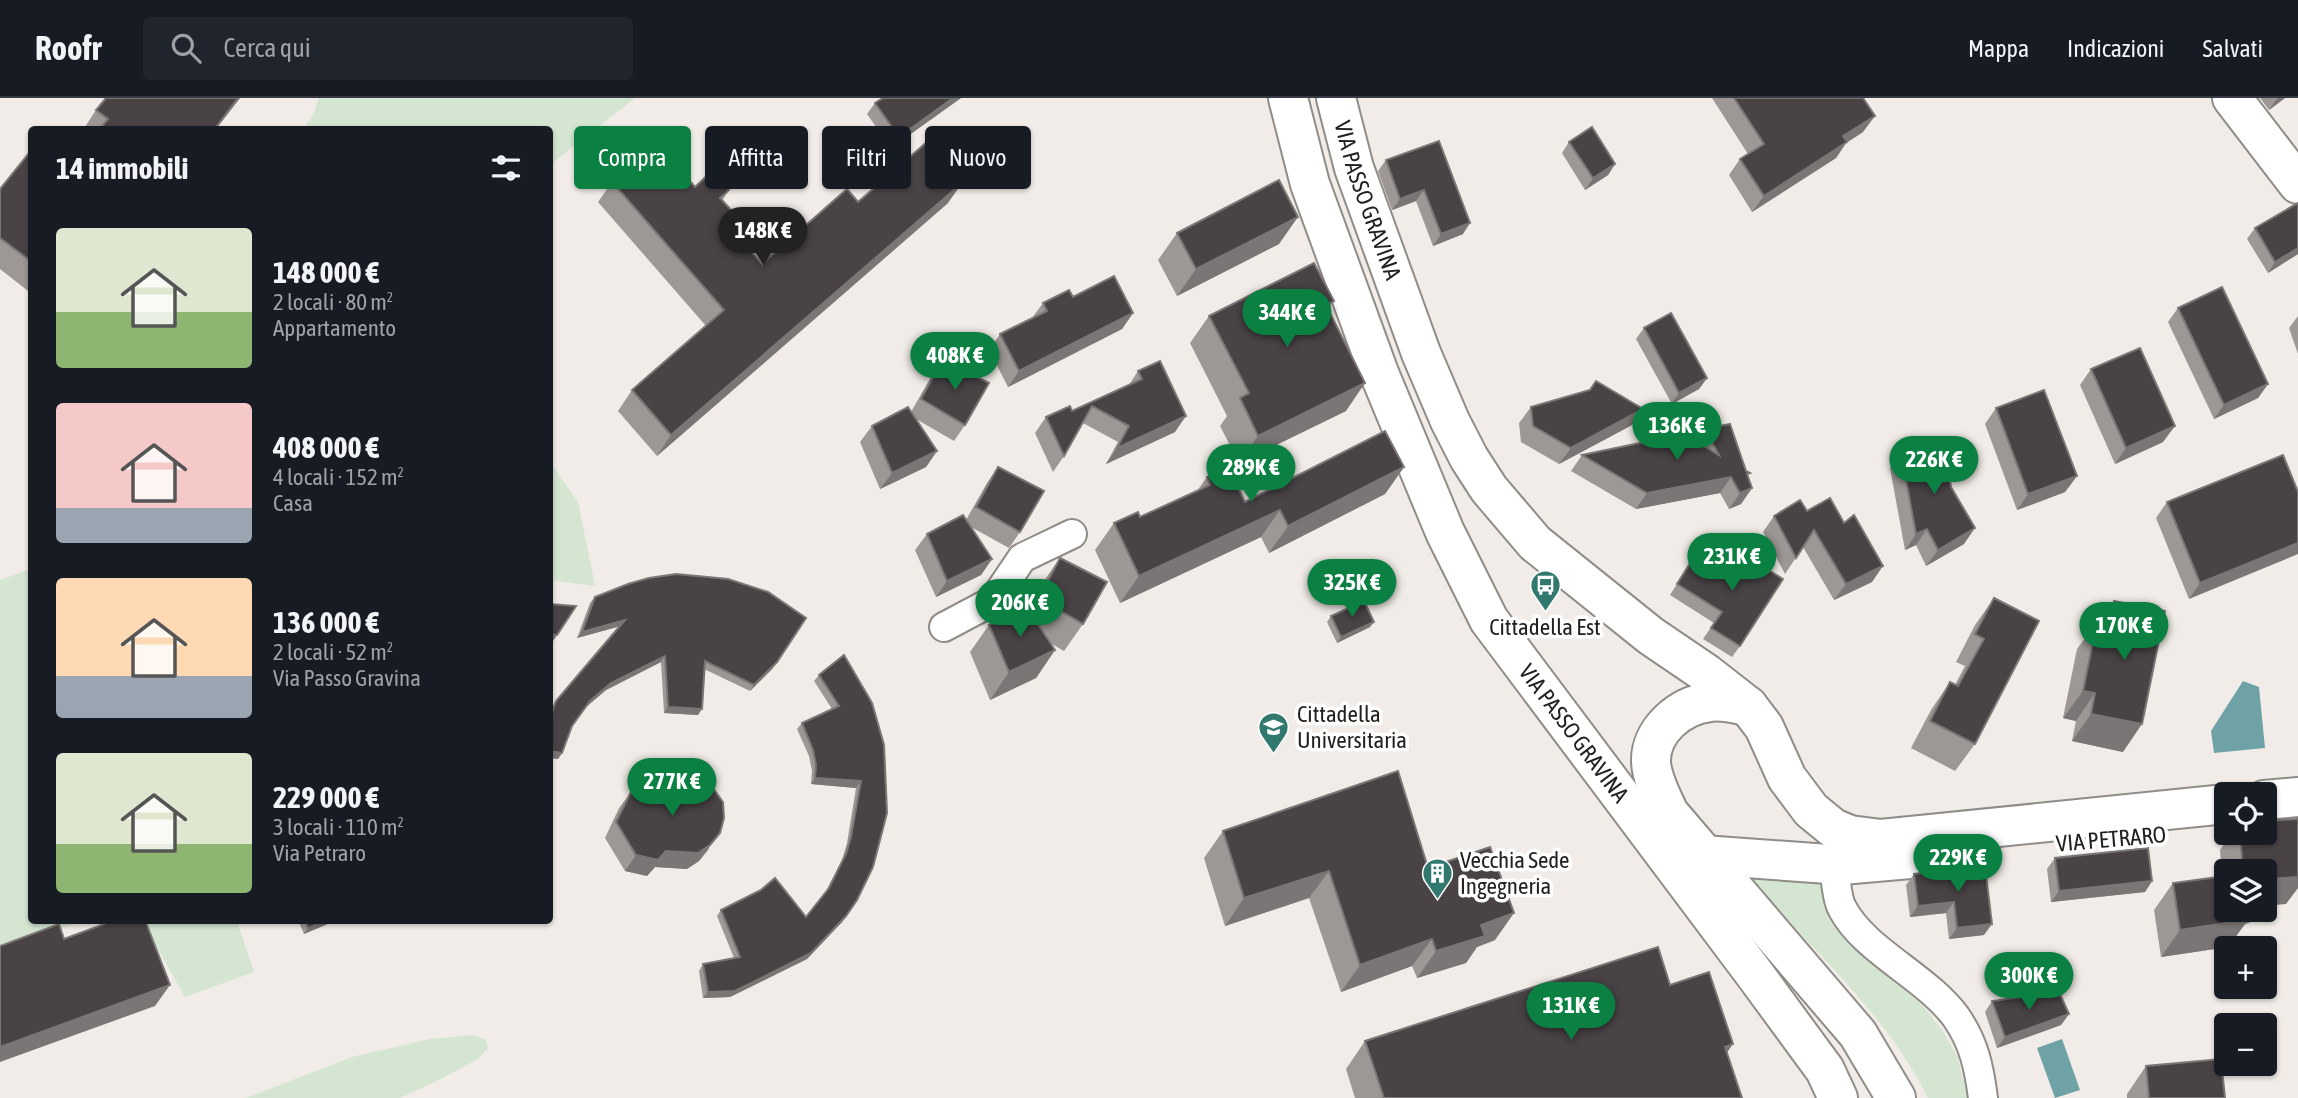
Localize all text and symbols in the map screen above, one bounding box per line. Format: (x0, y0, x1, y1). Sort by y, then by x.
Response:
search box (143, 17, 633, 80)
text: Roofr (35, 29, 101, 67)
icon: search (167, 29, 205, 67)
text: Cerca qui (223, 33, 311, 63)
text: Mappa (1968, 35, 2029, 62)
text: Indicazioni (2067, 35, 2164, 62)
text: Salvati (2202, 35, 2263, 62)
street label: VIA PASSO GRAVINA (1329, 118, 1407, 284)
chip: Compra (574, 126, 691, 189)
chip: Affitta (705, 126, 808, 189)
chip: Filtri (822, 126, 911, 189)
chip: Nuovo (925, 126, 1031, 189)
icon: filters (487, 149, 525, 187)
text: 14 immobili (56, 151, 188, 185)
pin: 148K € (706, 208, 820, 267)
text: 148K € (734, 217, 792, 243)
text: 148 000 € (273, 255, 379, 289)
icon: home (112, 256, 196, 340)
text: 2 locali · 80 m² (273, 289, 393, 315)
pin: 344K € (1230, 289, 1344, 349)
text: 344K € (1258, 299, 1316, 325)
text: Appartamento (273, 315, 396, 341)
pin: 408K € (898, 332, 1012, 392)
text: 408K € (926, 342, 984, 368)
pin: 136K € (1620, 402, 1734, 462)
text: 136K € (1648, 412, 1706, 438)
text: 408 000 € (273, 430, 379, 464)
icon: home (112, 431, 196, 515)
pin: 226K € (1877, 436, 1991, 496)
pin: 289K € (1194, 444, 1308, 504)
text: 226K € (1905, 446, 1963, 472)
text: 289K € (1222, 454, 1280, 480)
text: 4 locali · 152 m² (273, 464, 404, 490)
text: Casa (273, 490, 313, 516)
pin: 231K € (1675, 533, 1789, 593)
text: 231K € (1703, 543, 1761, 569)
pin: 325K € (1295, 560, 1409, 619)
text: 325K € (1323, 569, 1381, 595)
bus stop icon: Cittadella Est (1528, 569, 1562, 613)
pin: 206K € (963, 580, 1077, 639)
text: 206K € (991, 589, 1049, 615)
pin: 170K € (2067, 602, 2181, 662)
text: 136 000 € (273, 605, 379, 639)
icon: home (112, 606, 196, 690)
text: 170K € (2095, 612, 2153, 638)
place label: Cittadella Est (1489, 614, 1601, 640)
text: 2 locali · 52 m² (273, 639, 393, 665)
street label: VIA PASSO GRAVINA (1514, 659, 1634, 808)
text: Via Passo Gravina (273, 665, 421, 691)
place label: Cittadella Universitaria (1297, 701, 1407, 753)
school or university icon: Cittadella Universitaria (1257, 710, 1291, 754)
pin: 277K € (615, 758, 729, 818)
text: 277K € (643, 768, 701, 794)
text: 229 000 € (273, 780, 379, 814)
icon: home (112, 781, 196, 865)
map controls (2214, 782, 2277, 1076)
button: locate (2214, 782, 2277, 845)
text: 3 locali · 110 m² (273, 814, 404, 840)
street label: VIA PETRARO (2055, 821, 2167, 857)
pin: 229K € (1901, 834, 2015, 894)
text: Via Petraro (273, 840, 366, 866)
text: 229K € (1929, 844, 1987, 870)
place label: Vecchia Sede Ingegneria (1460, 847, 1570, 899)
building icon: Vecchia Sede Ingegneria (1420, 856, 1454, 900)
button: layers (2214, 859, 2277, 922)
button: + (2214, 936, 2277, 999)
pin: 300K € (1972, 953, 2086, 1012)
text: 300K € (2000, 962, 2058, 988)
pin: 131K € (1514, 982, 1628, 1042)
text: 131K € (1542, 992, 1600, 1018)
button: − (2214, 1013, 2277, 1076)

